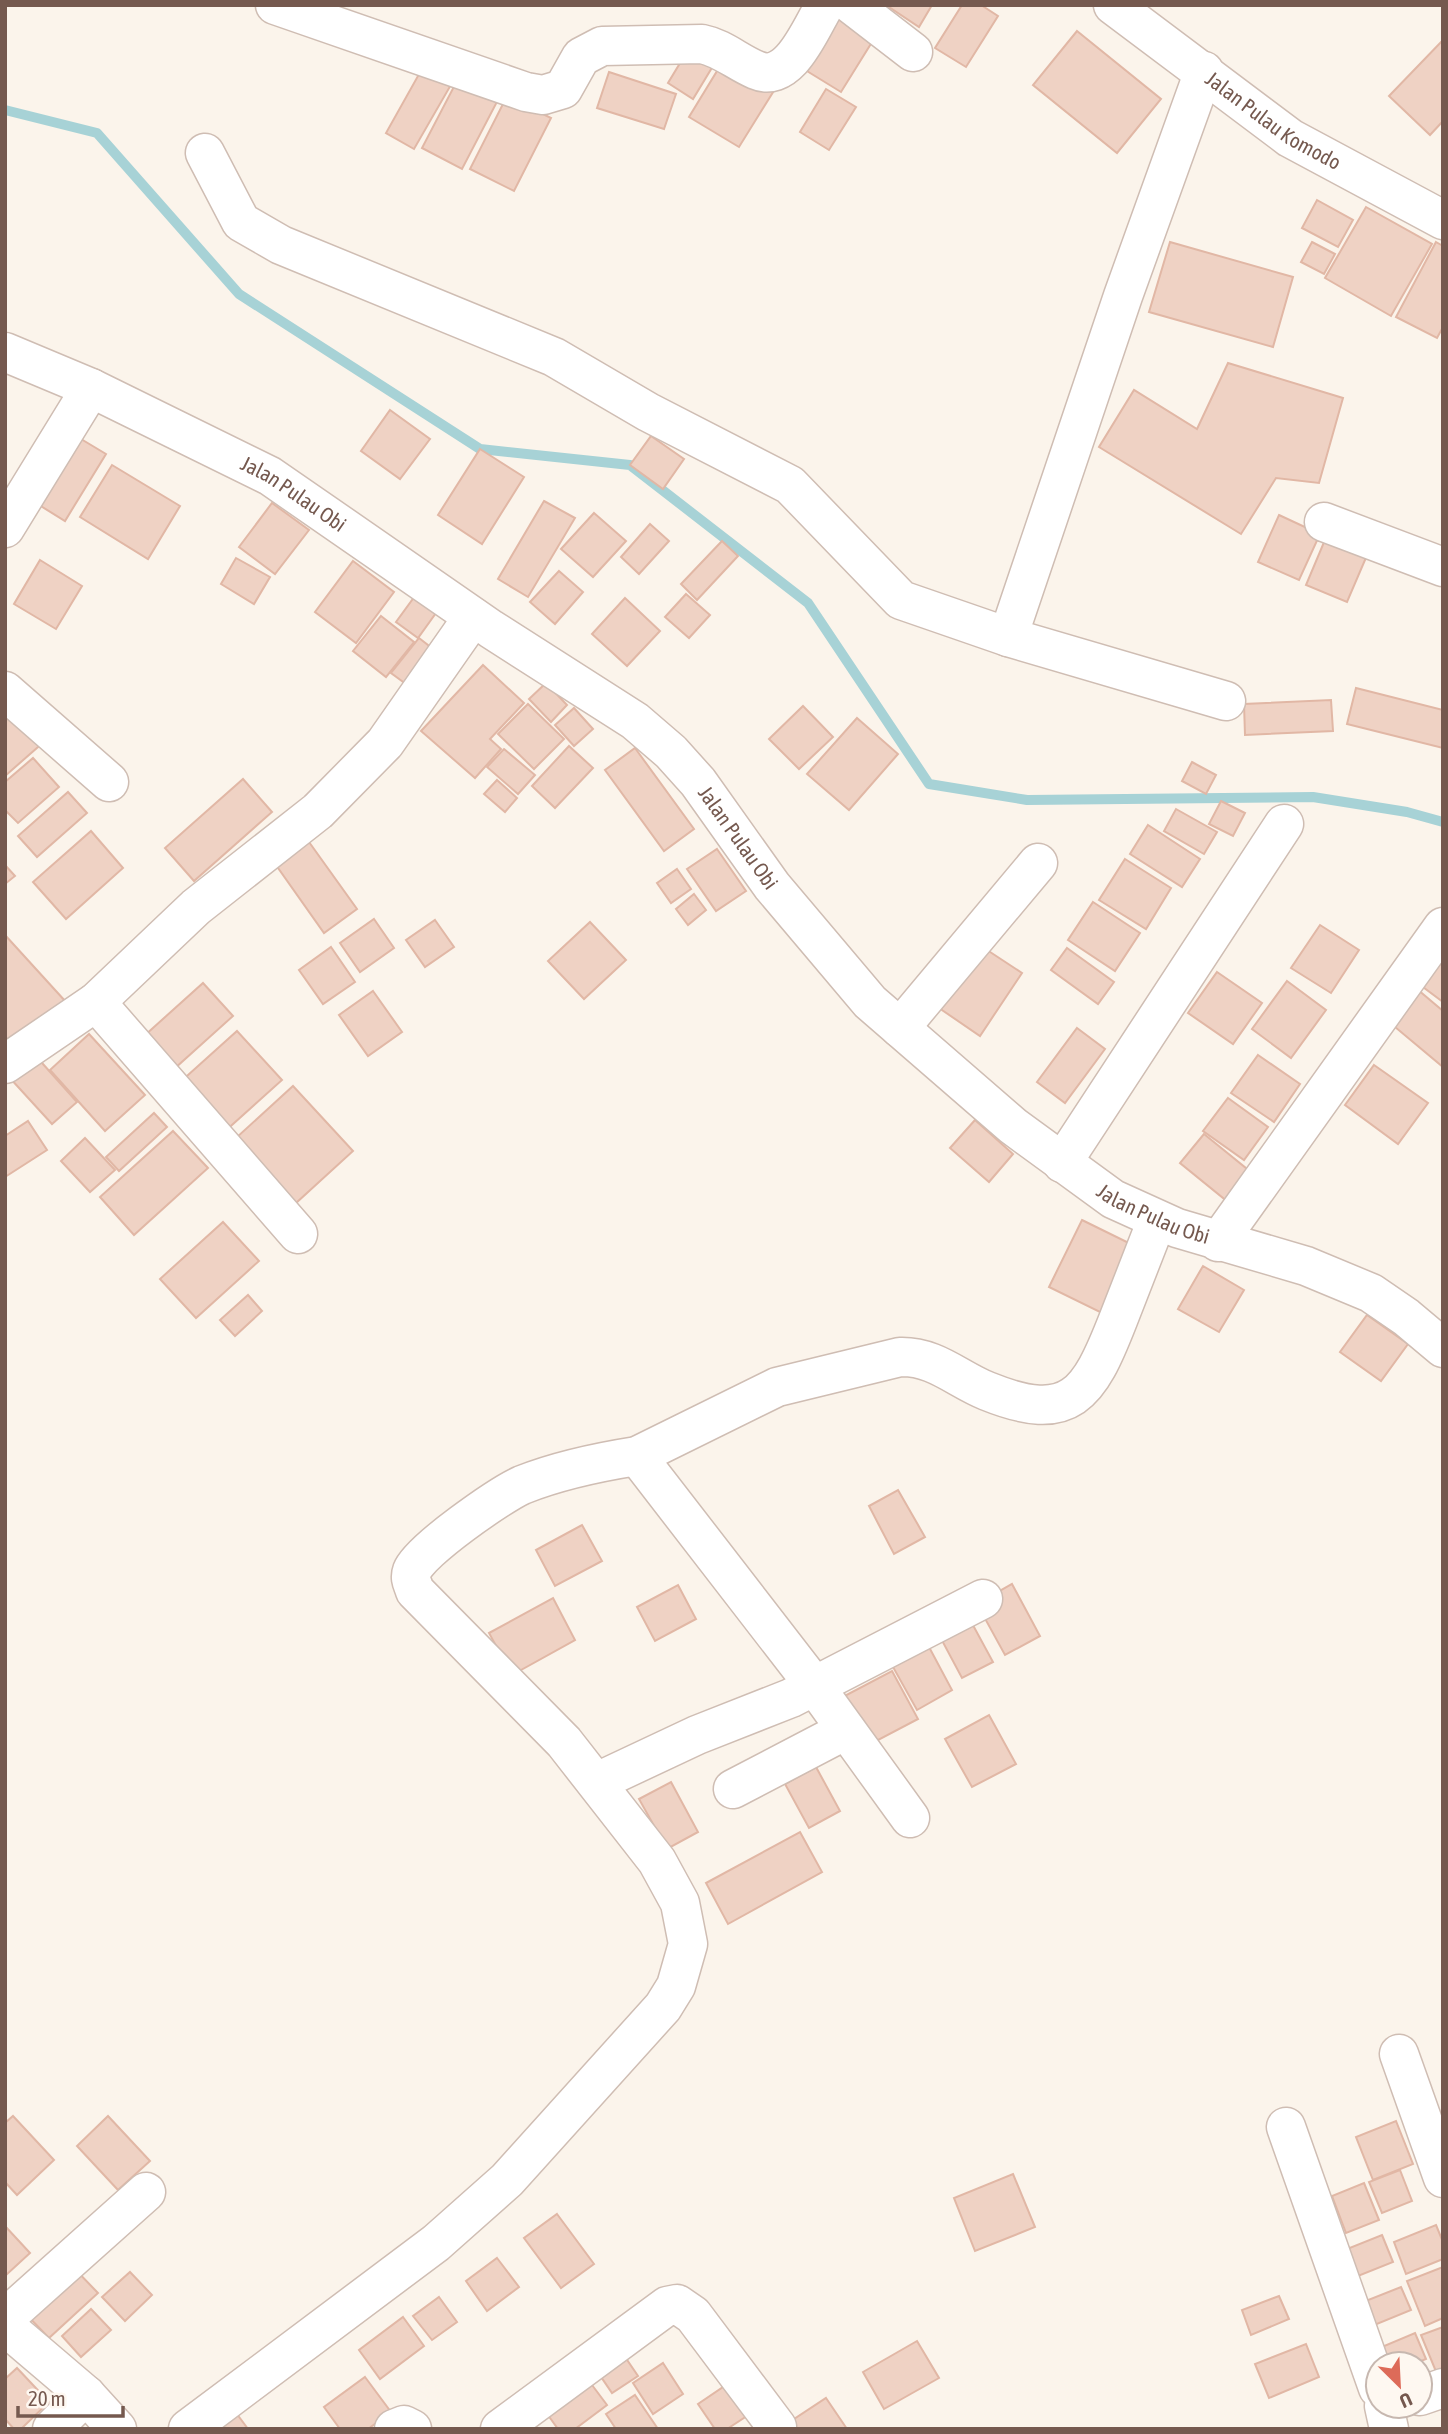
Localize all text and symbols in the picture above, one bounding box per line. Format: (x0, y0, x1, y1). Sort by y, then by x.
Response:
street label: Jalan Pulau Komodo (1201, 66, 1345, 174)
street label: Jalan Pulau Obi (237, 451, 351, 536)
street label: Jalan Pulau Obi (694, 781, 783, 894)
street label: Jalan Pulau Obi (1093, 1178, 1213, 1248)
north arrow (1364, 2350, 1434, 2420)
scale bar (18, 2374, 122, 2418)
text: 20 m (28, 2386, 66, 2410)
text: U (1396, 2388, 1416, 2413)

